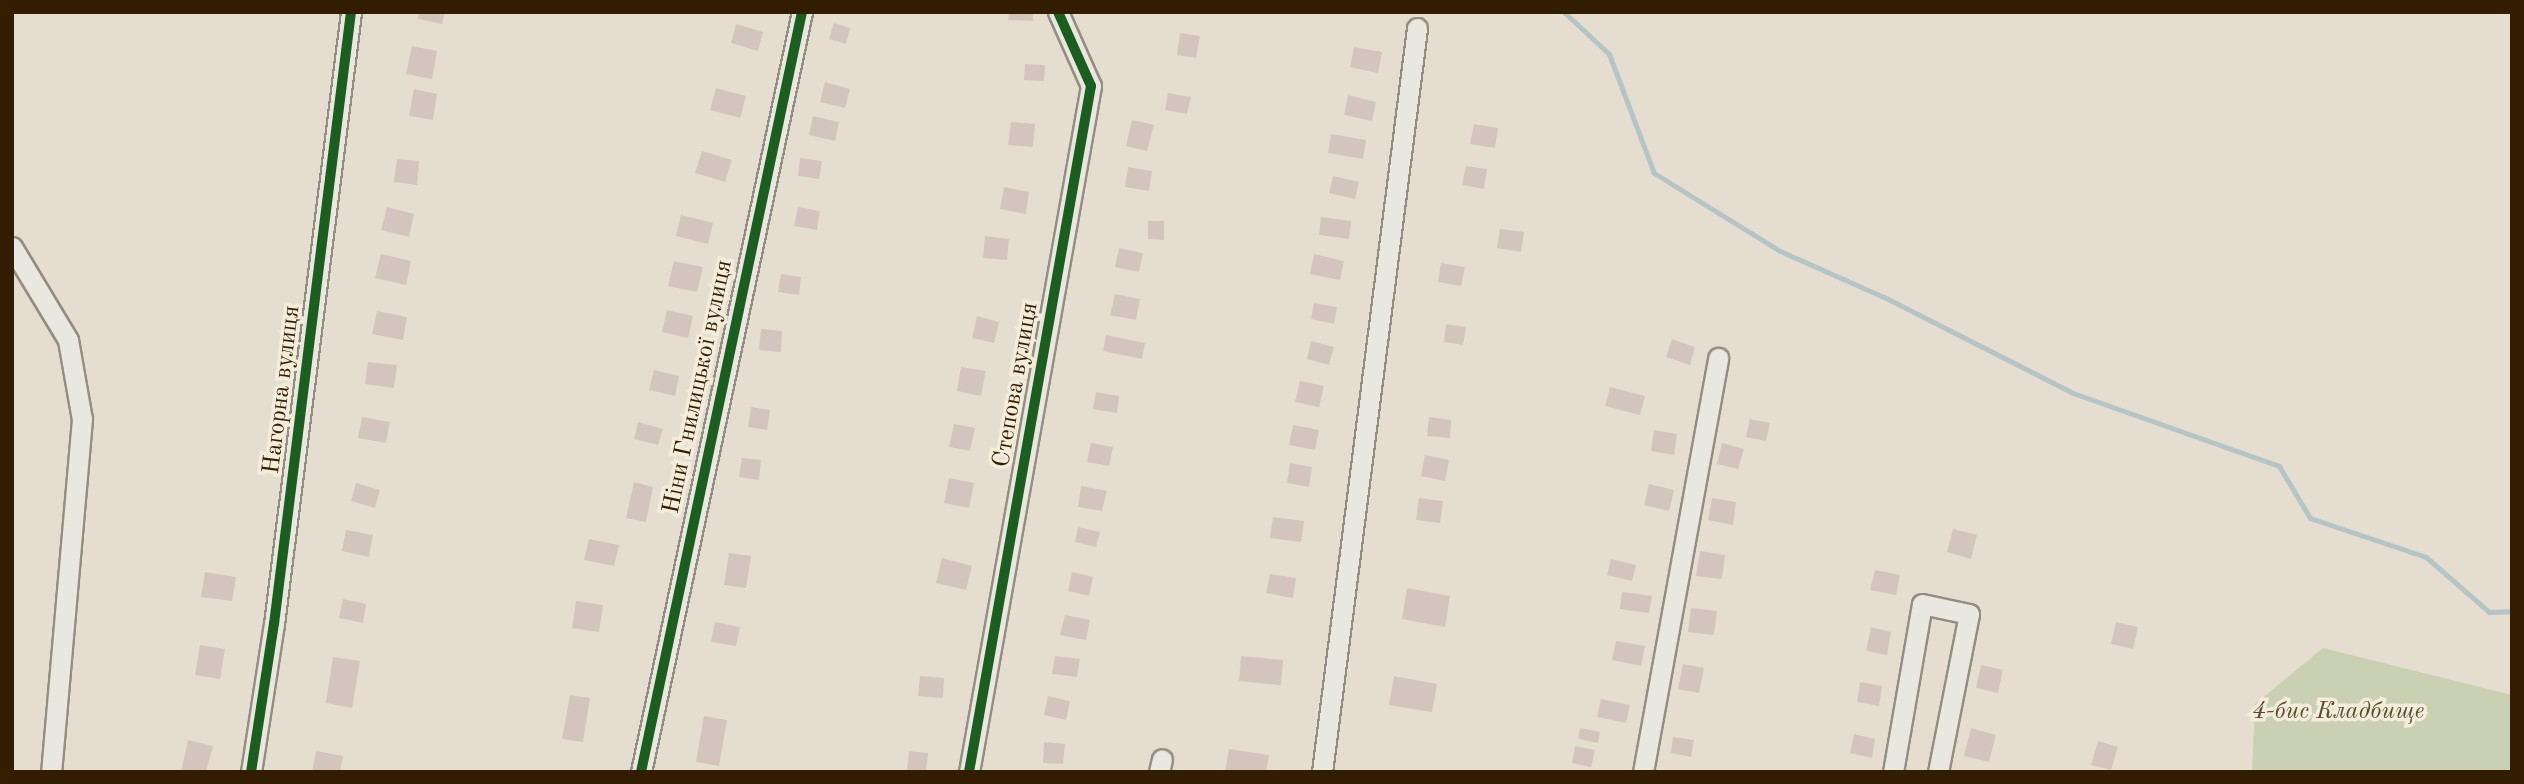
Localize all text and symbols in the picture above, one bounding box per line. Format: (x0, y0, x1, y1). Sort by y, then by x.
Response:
street label: Ніни Гнилицької вулиця (658, 257, 740, 517)
street label: Степова вулиця (988, 300, 1046, 470)
street label: Нагорна вулиця (258, 304, 308, 476)
park label: 4-бис Кладбище (2252, 699, 2424, 727)

